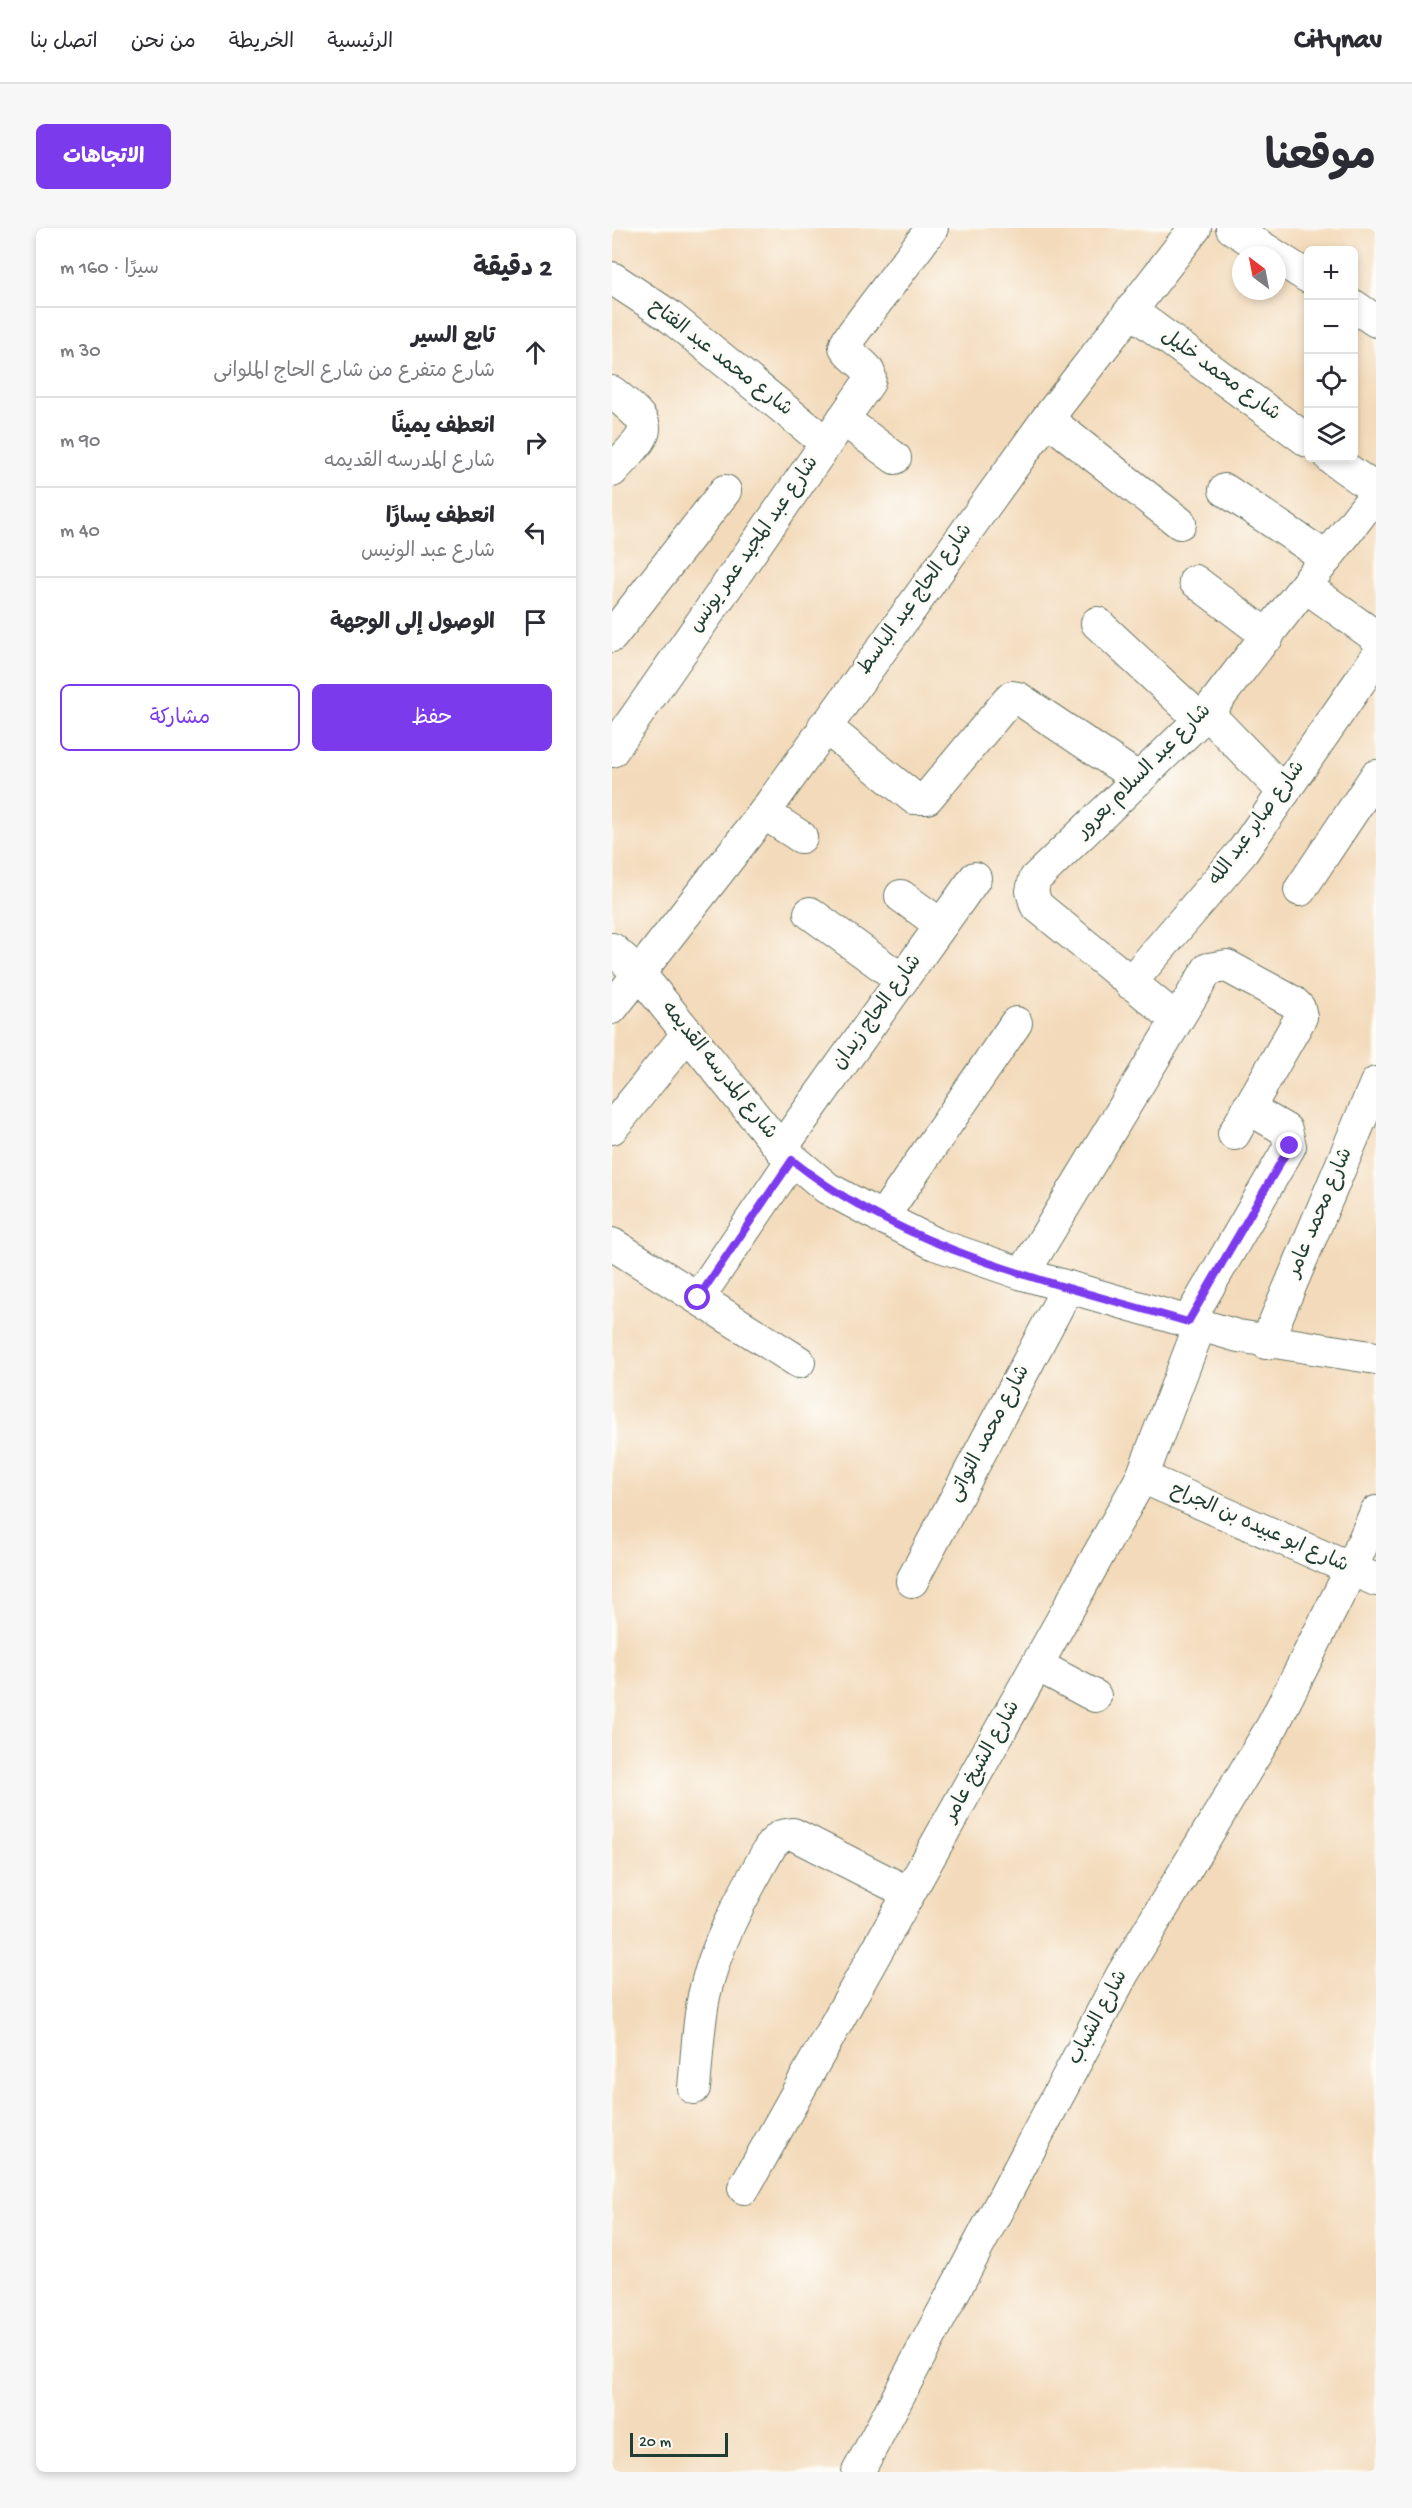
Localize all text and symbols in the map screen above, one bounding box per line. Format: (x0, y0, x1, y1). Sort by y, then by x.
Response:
text: Citynav (1294, 25, 1382, 58)
text: اتصل بنا (30, 31, 98, 56)
text: من نحن (131, 31, 196, 56)
text: الخريطة (229, 31, 294, 56)
text: الرئيسية (327, 31, 393, 56)
button: الاتجاهات (36, 124, 171, 189)
text: موقعنا (1265, 136, 1376, 185)
north arrow (1232, 246, 1286, 300)
map controls (1304, 246, 1358, 462)
button: + (1304, 246, 1358, 300)
text: 2 دقيقة (473, 255, 552, 286)
text: سيرًا · 160 m (60, 258, 159, 281)
street label: شارع محمد عبد الفتاح (644, 295, 797, 422)
button: − (1304, 300, 1358, 354)
street label: شارع محمد خليل (1156, 324, 1285, 427)
text: تابع السير (411, 325, 495, 351)
icon: ahead (519, 336, 552, 369)
text: 30 m (60, 341, 101, 364)
button: locate (1304, 354, 1358, 408)
text: شارع متفرع من شارع الحاج الملوانى (213, 361, 495, 384)
button: layers (1304, 408, 1358, 462)
text: انعطف يمينًا (392, 415, 495, 441)
icon: right (519, 426, 552, 459)
text: 90 m (60, 431, 100, 454)
text: شارع المدرسه القديمه (324, 451, 495, 474)
street label: شارع عبد المجيد عمر يونس (685, 452, 825, 637)
text: انعطف يسارًا (386, 505, 495, 531)
icon: left (519, 516, 552, 549)
street label: شارع الحاج عبد الباسط (853, 520, 978, 680)
text: 40 m (60, 521, 100, 544)
text: شارع عبد الونيس (361, 541, 495, 564)
icon: arrive (519, 606, 552, 639)
text: الوصول إلى الوجهة (330, 611, 495, 637)
button: مشاركة (60, 684, 300, 751)
button: حفظ (312, 684, 552, 751)
street label: شارع عبد السلام بعرور (1071, 699, 1217, 845)
street label: شارع صابر عبد الله (1204, 757, 1311, 891)
street label: شارع الحاج زيدان (828, 950, 927, 1075)
street label: شارع المدرسه القديمه (655, 997, 782, 1145)
route end (1276, 1132, 1302, 1158)
street label: شارع محمد عامر (1282, 1144, 1359, 1283)
route start (684, 1284, 710, 1310)
street label: شارع محمد التواتى (943, 1361, 1036, 1506)
street label: شارع ابو عبيده بن الجراح (1166, 1478, 1352, 1579)
street label: شارع الشيخ عامر (938, 1697, 1026, 1829)
street label: شارع الشباب (1064, 1966, 1134, 2069)
scale bar (630, 2430, 728, 2458)
text: 20 m (639, 2434, 671, 2453)

